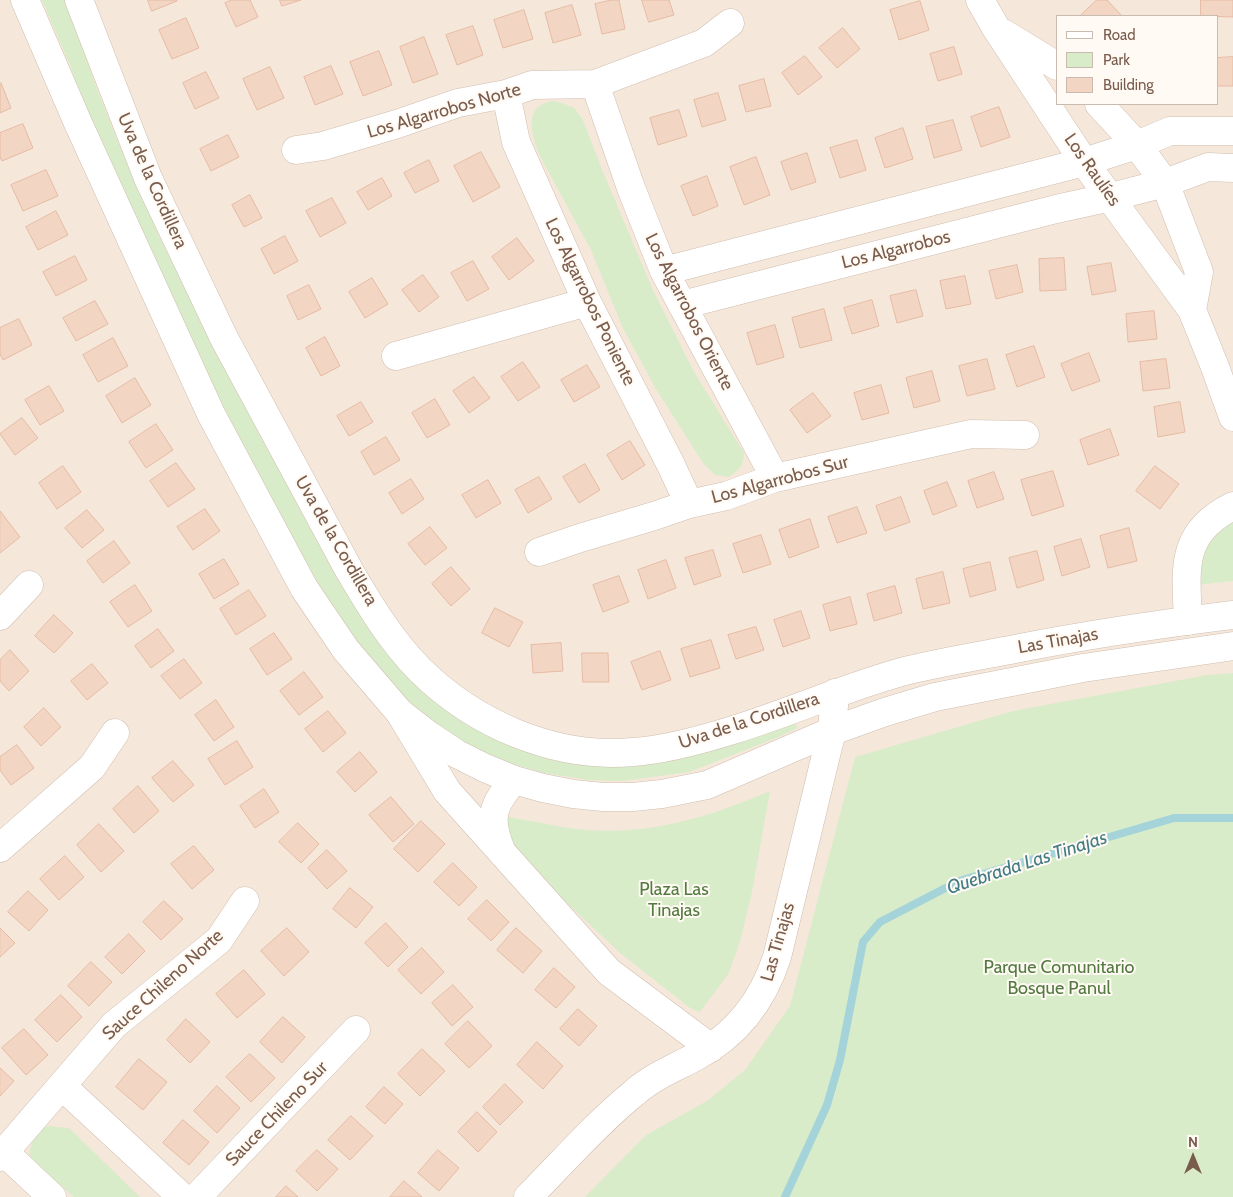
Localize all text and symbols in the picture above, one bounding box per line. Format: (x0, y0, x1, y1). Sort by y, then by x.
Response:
legend (1056, 15, 1218, 105)
text: Road (1103, 26, 1136, 44)
text: Park (1103, 51, 1130, 69)
text: Building (1103, 76, 1154, 94)
street label: Los Algarrobos Norte (365, 79, 523, 143)
street label: Uva de la Cordillera (112, 110, 192, 252)
street label: Los Raulíes (1059, 129, 1125, 211)
street label: Los Algarrobos Poniente (540, 215, 640, 389)
street label: Los Algarrobos (839, 226, 953, 274)
street label: Los Algarrobos Oriente (640, 230, 738, 394)
street label: Los Algarrobos Sur (709, 451, 851, 509)
street label: Uva de la Cordillera (290, 472, 382, 610)
street label: Las Tinajas (1016, 623, 1100, 659)
street label: Uva de la Cordillera (676, 688, 822, 754)
water label: Quebrada Las Tinajas (944, 826, 1110, 900)
park label: Plaza Las Tinajas (639, 879, 709, 922)
street label: Las Tinajas (756, 900, 800, 984)
street label: Sauce Chileno Norte (98, 925, 228, 1045)
park label: Parque Comunitario Bosque Panul (984, 957, 1134, 1000)
street label: Sauce Chileno Sur (221, 1057, 333, 1171)
north arrow (1168, 1132, 1218, 1182)
text: N (1188, 1133, 1198, 1151)

